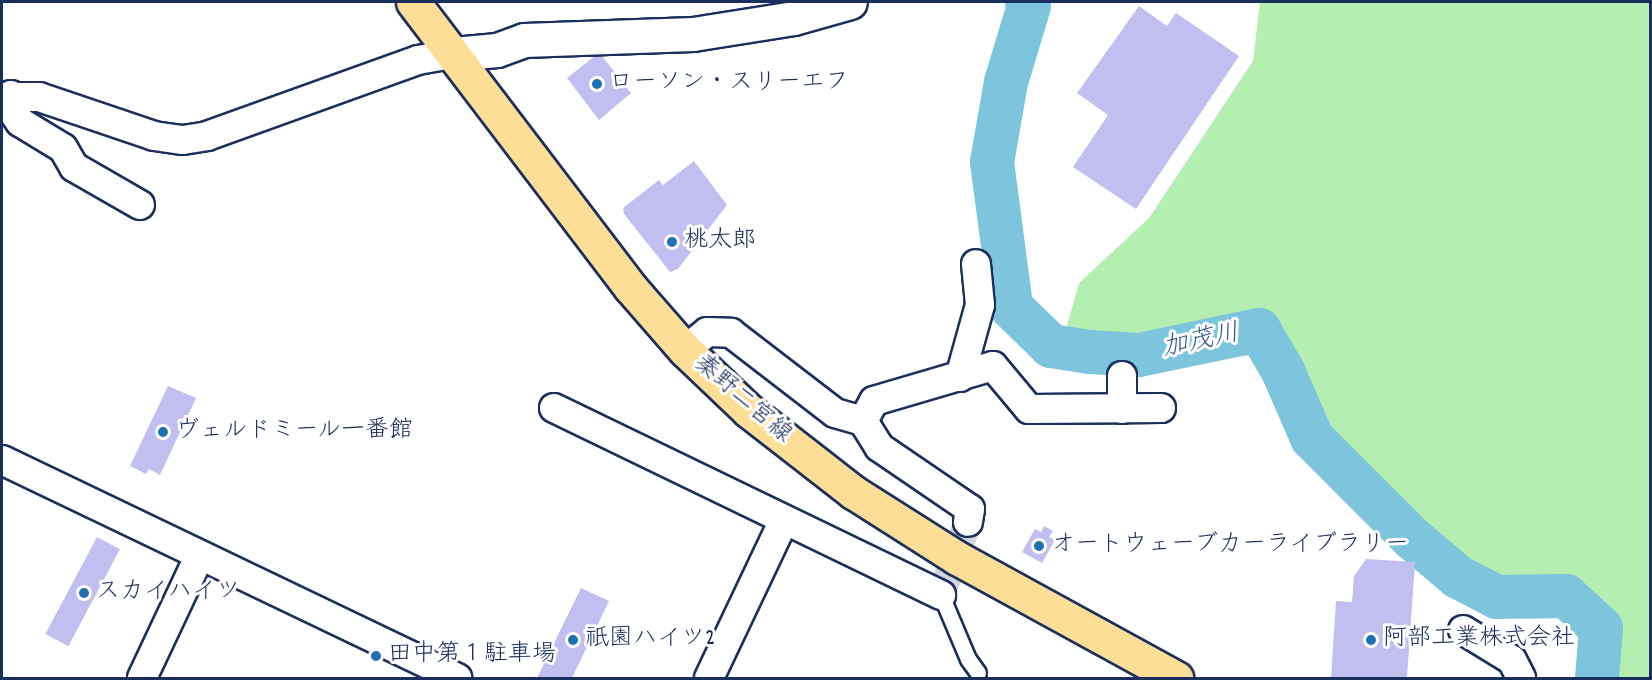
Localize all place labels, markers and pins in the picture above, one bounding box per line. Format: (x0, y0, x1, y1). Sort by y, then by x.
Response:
place label: ローソン・スリーエフ (609, 70, 849, 98)
marker: ローソン・スリーエフ (590, 77, 604, 91)
place label: 桃太郎 (684, 228, 756, 256)
marker: 桃太郎 (665, 235, 679, 249)
place label: ヴェルドミール一番館 (175, 418, 415, 446)
marker: ヴェルドミール一番館 (156, 425, 170, 439)
place label: オートウェーブカーライブラリー (1051, 532, 1411, 560)
marker: オートウェーブカーライブラリー (1032, 539, 1046, 553)
place label: スカイハイツ (96, 579, 240, 607)
marker: スカイハイツ (77, 586, 91, 600)
place label: 祇園ハイツ2 (585, 626, 715, 654)
place label: 阿部工業株式会社 (1383, 626, 1575, 654)
marker: 祇園ハイツ2 (566, 633, 580, 647)
marker: 阿部工業株式会社 (1364, 633, 1378, 647)
place label: 田中第１駐車場 (388, 642, 556, 670)
marker: 田中第１駐車場 (369, 649, 383, 663)

